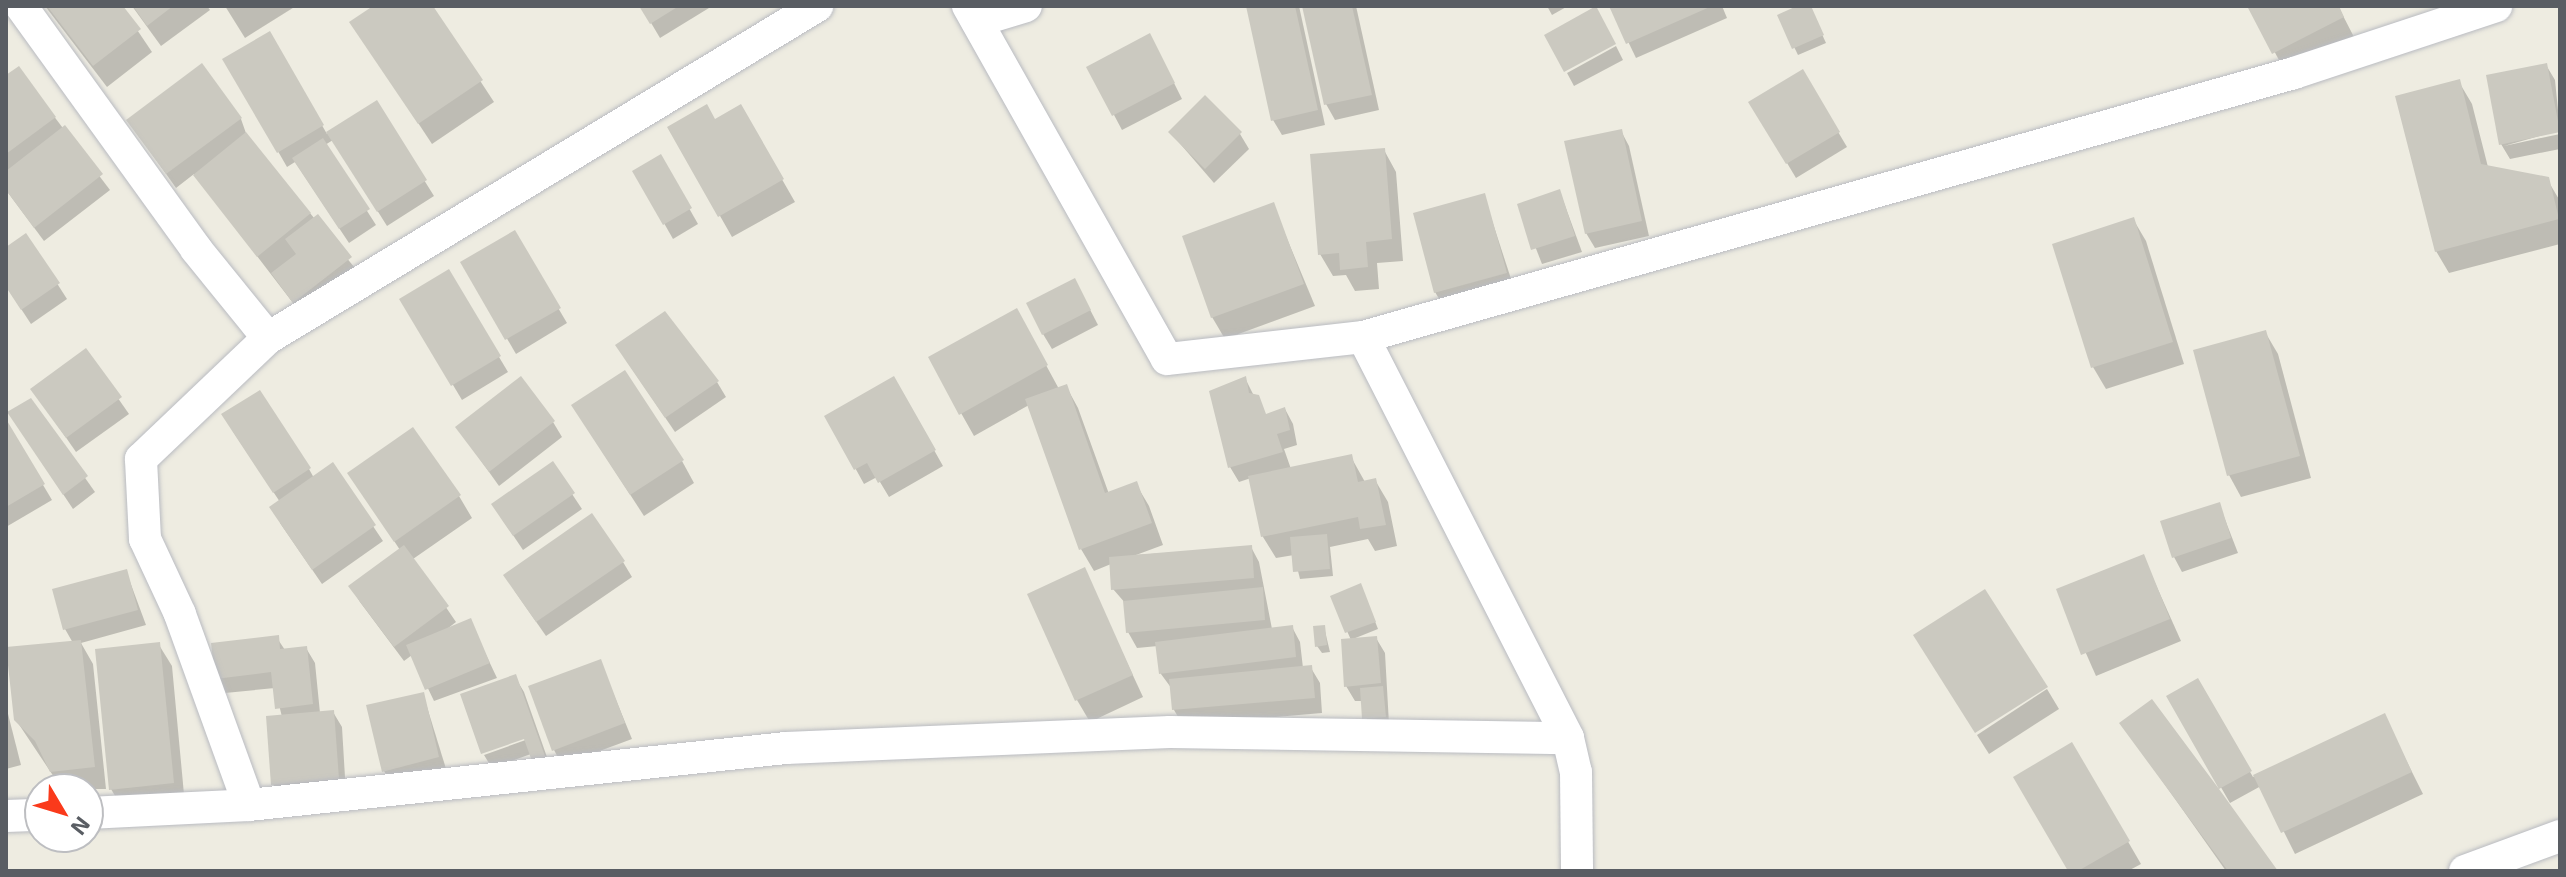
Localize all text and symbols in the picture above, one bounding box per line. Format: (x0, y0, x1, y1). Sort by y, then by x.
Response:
north arrow (24, 773, 104, 853)
text: N (66, 812, 96, 841)

